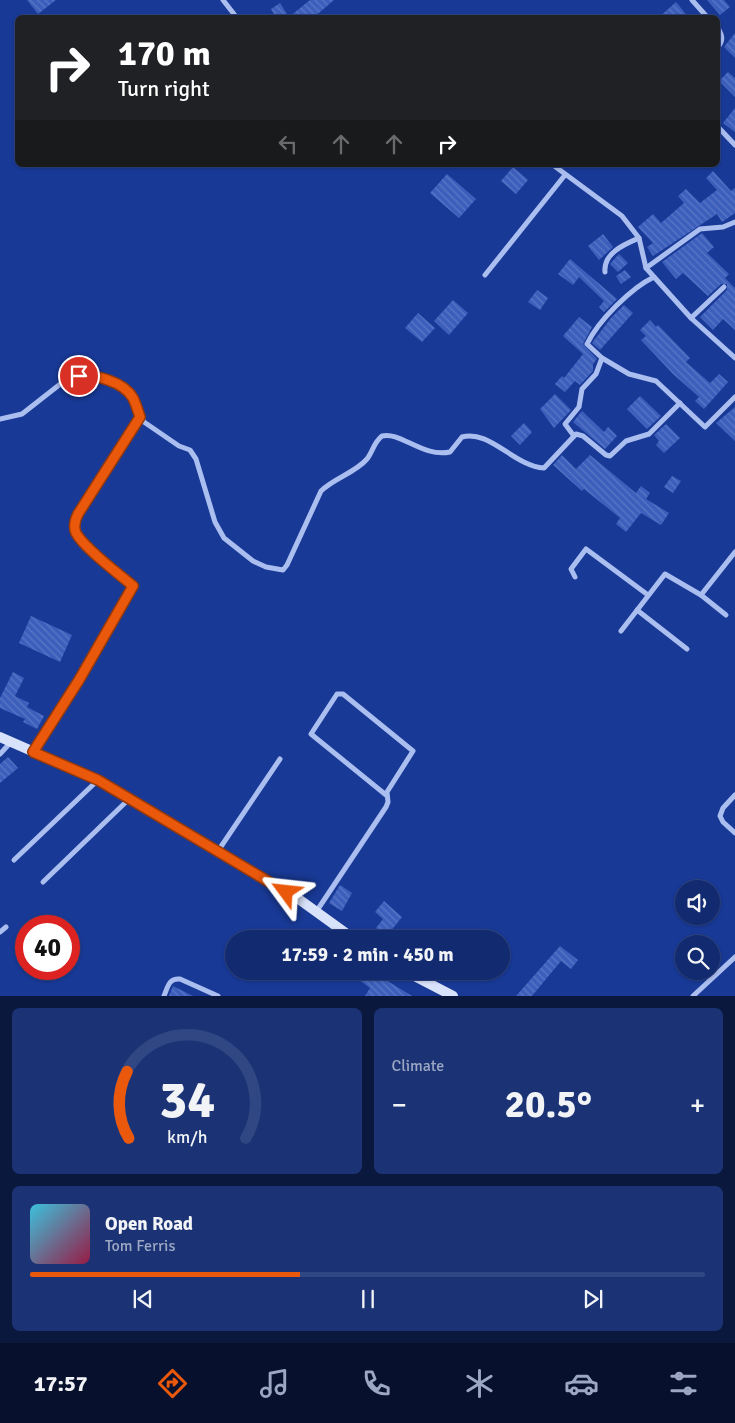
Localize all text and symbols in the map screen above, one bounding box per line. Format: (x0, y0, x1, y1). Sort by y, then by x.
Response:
text: 170 m (118, 32, 211, 75)
icon: right (35, 35, 100, 100)
text: Turn right (118, 75, 210, 102)
icon: left (274, 130, 302, 158)
icon: ahead (327, 130, 355, 158)
icon: ahead (380, 130, 408, 158)
icon: right (433, 130, 461, 158)
pin (58, 355, 100, 397)
icon: arrive (65, 362, 93, 390)
position arrow (259, 865, 311, 917)
map controls (675, 880, 720, 980)
button: sound (675, 880, 720, 925)
speed limit sign: 40 (15, 915, 80, 980)
button: search (675, 935, 720, 980)
text: 17:59 · 2 min · 450 m (281, 943, 454, 967)
text: Climate (392, 1056, 444, 1076)
text: 34 (159, 1068, 215, 1132)
text: 20.5° (504, 1081, 592, 1128)
text: − (392, 1088, 407, 1122)
text: + (690, 1088, 705, 1122)
text: km/h (167, 1126, 207, 1148)
text: Open Road (105, 1212, 193, 1236)
text: Tom Ferris (105, 1236, 175, 1256)
icon: previous (129, 1285, 157, 1313)
icon: pause (354, 1285, 382, 1313)
icon: next (579, 1285, 607, 1313)
icon: directions (155, 1366, 190, 1401)
icon: music (257, 1366, 292, 1401)
icon: phone (359, 1366, 394, 1401)
icon: climate (462, 1366, 497, 1401)
icon: car (564, 1366, 599, 1401)
icon: filters (666, 1366, 701, 1401)
text: 17:57 (34, 1370, 88, 1397)

